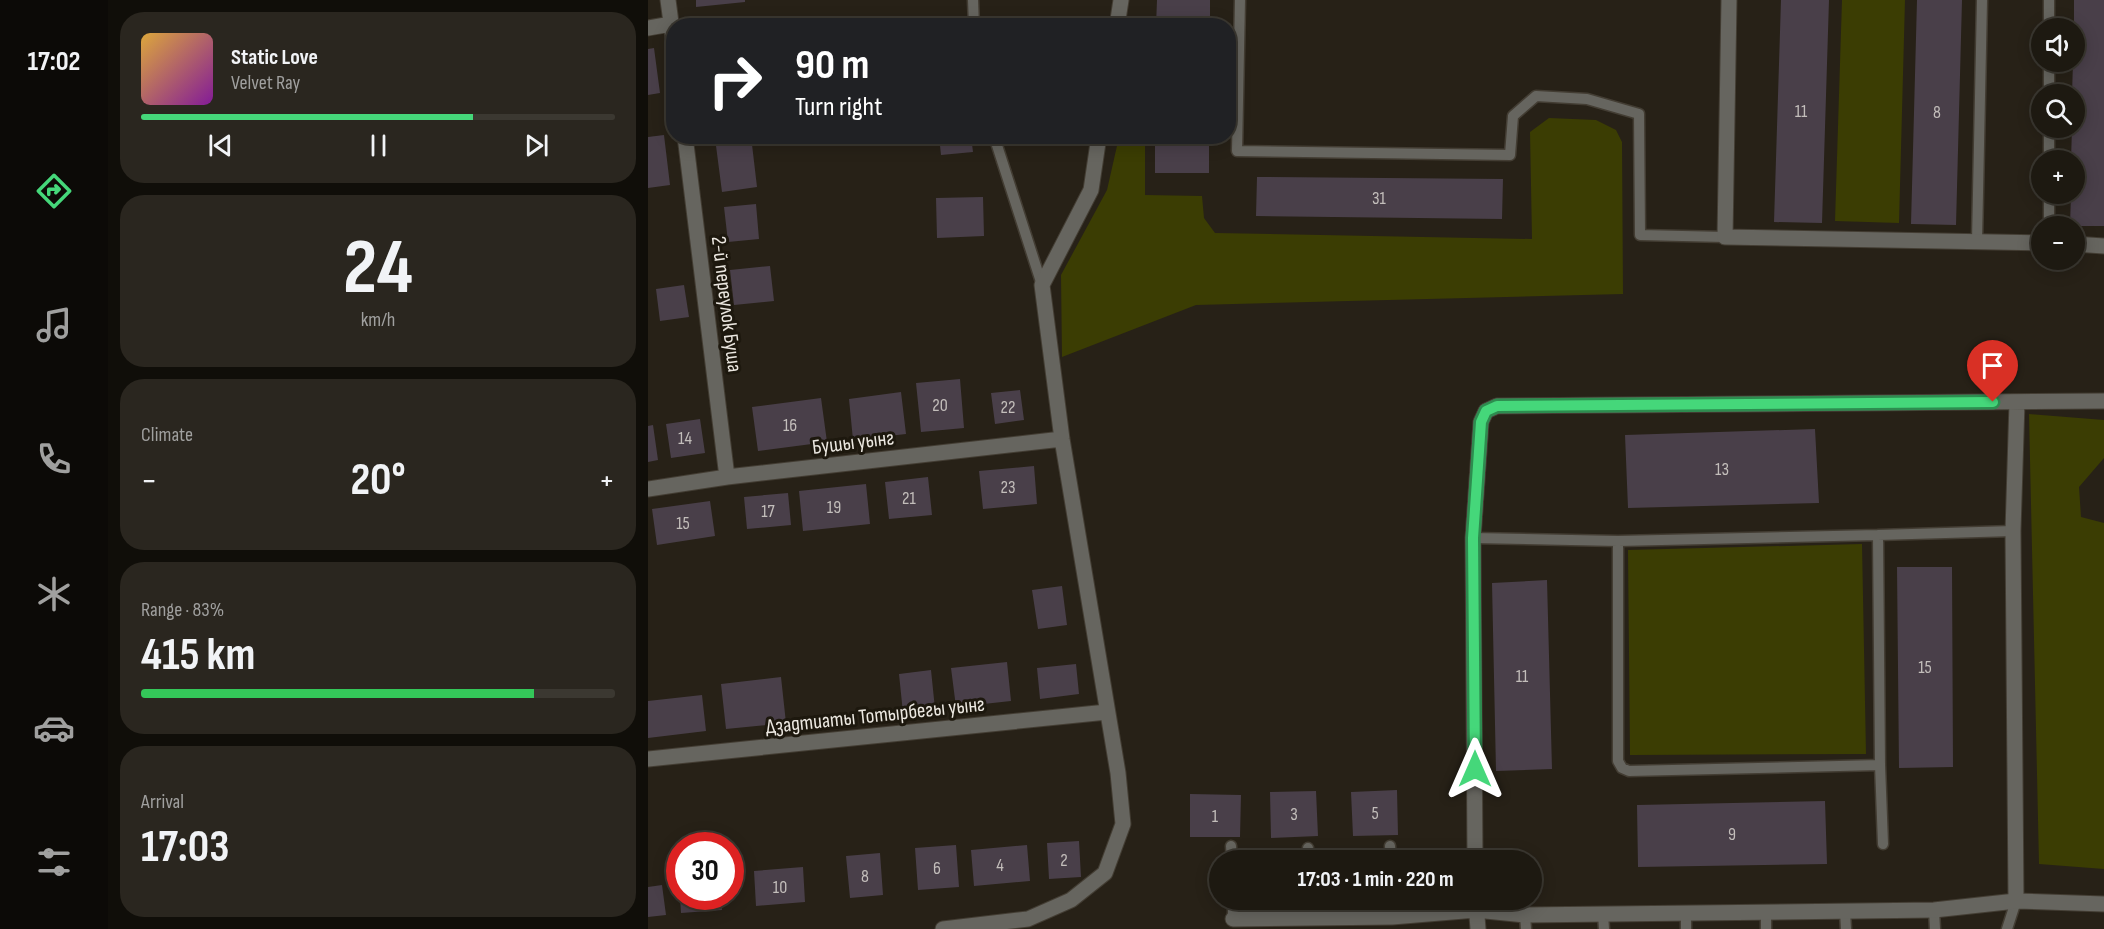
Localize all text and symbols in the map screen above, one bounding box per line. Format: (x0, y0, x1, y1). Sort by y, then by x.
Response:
map controls (2031, 18, 2085, 270)
button: sound (2031, 18, 2085, 72)
text: 90 m (795, 40, 869, 91)
icon: right (696, 42, 774, 120)
text: Static Love (231, 44, 318, 71)
text: 17:02 (28, 46, 80, 78)
text: Velvet Ray (231, 71, 300, 95)
button: search (2031, 84, 2085, 138)
text: Turn right (795, 91, 882, 123)
house number: 11 (1795, 101, 1808, 122)
house number: 8 (1933, 102, 1941, 123)
icon: previous (204, 129, 237, 162)
icon: pause (362, 129, 395, 162)
icon: next (520, 129, 553, 162)
button: + (2031, 150, 2085, 204)
icon: directions (33, 170, 75, 212)
house number: 31 (1372, 188, 1387, 209)
button: − (2031, 216, 2085, 270)
text: 24 (343, 222, 413, 315)
street label: 2-й переулок Буша (706, 235, 747, 373)
icon: music (33, 304, 75, 346)
text: km/h (361, 308, 395, 332)
pin (1967, 340, 2018, 402)
icon: arrive (1976, 349, 2009, 382)
house number: 20 (932, 395, 948, 416)
house number: 22 (1001, 397, 1015, 418)
house number: 16 (783, 415, 797, 436)
text: Climate (141, 423, 193, 447)
street label: Бушы уынг (811, 425, 895, 460)
house number: 14 (678, 428, 692, 449)
icon: phone (33, 438, 75, 480)
text: 20° (350, 453, 406, 508)
house number: 13 (1715, 459, 1729, 480)
text: − (141, 461, 157, 501)
text: + (599, 461, 615, 501)
house number: 23 (1001, 477, 1016, 498)
house number: 21 (902, 488, 917, 509)
house number: 19 (827, 497, 841, 518)
house number: 17 (761, 501, 776, 522)
house number: 15 (676, 513, 690, 534)
icon: climate (33, 573, 75, 615)
text: Range · 83% (141, 598, 224, 622)
text: 415 km (141, 628, 255, 683)
house number: 15 (1918, 657, 1932, 678)
house number: 11 (1516, 666, 1529, 687)
street label: Дзадтиаты Тотырбегы уынг (764, 692, 986, 739)
icon: car (33, 707, 75, 749)
position arrow (1443, 737, 1507, 801)
text: Arrival (141, 790, 184, 814)
house number: 5 (1371, 803, 1379, 824)
house number: 3 (1290, 804, 1298, 825)
house number: 1 (1212, 806, 1219, 827)
text: 17:03 (141, 820, 229, 875)
house number: 9 (1728, 824, 1736, 845)
speed limit sign: 30 (666, 832, 744, 910)
icon: filters (33, 841, 75, 883)
house number: 2 (1060, 850, 1068, 871)
house number: 4 (996, 855, 1004, 876)
house number: 6 (933, 858, 941, 879)
house number: 8 (861, 866, 869, 887)
text: 17:03 · 1 min · 220 m (1297, 866, 1454, 893)
house number: 10 (773, 877, 787, 898)

